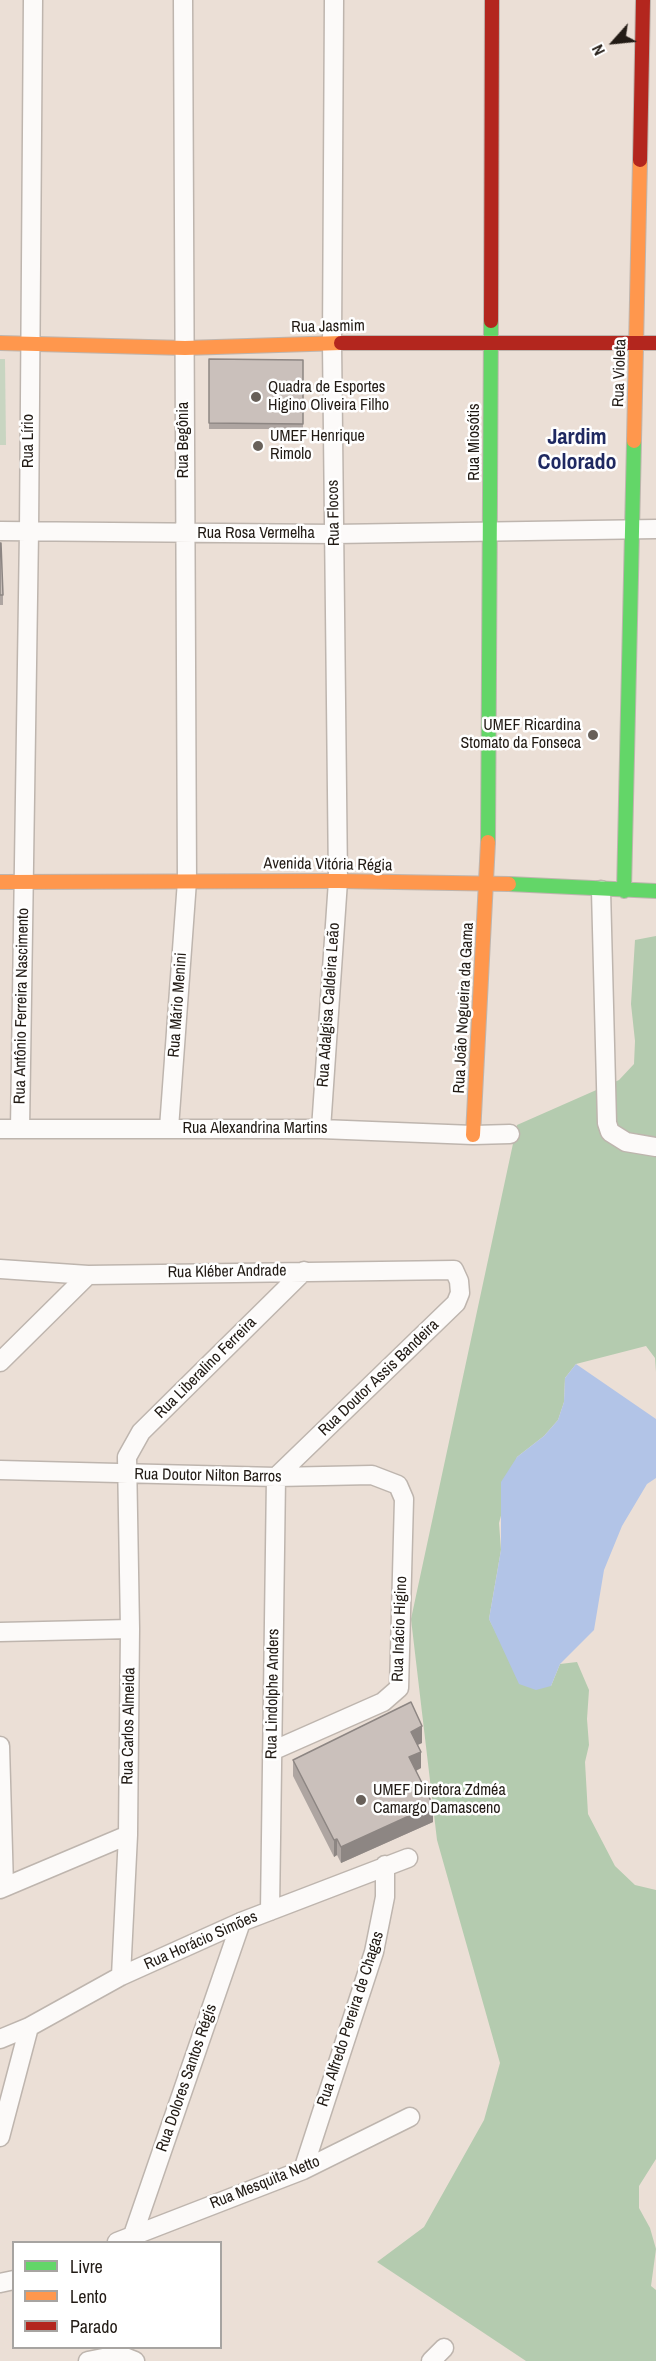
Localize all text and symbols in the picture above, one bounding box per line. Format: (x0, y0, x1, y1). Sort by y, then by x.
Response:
north arrow (584, 12, 644, 72)
text: N (586, 41, 610, 59)
street label: Rua Jasmim (291, 317, 365, 337)
street label: Rua Violeta (609, 339, 631, 407)
place label: Quadra de Esportes Higino Oliveira Filho (268, 378, 389, 416)
marker: Quadra de Esportes Higino Oliveira Filho (249, 390, 263, 404)
street label: Rua Begônia (174, 402, 194, 478)
street label: Rua Miosótis (465, 403, 485, 481)
street label: Rua Lírio (19, 414, 39, 468)
district label: Jardim Colorado (537, 425, 617, 476)
place label: UMEF Henrique Rimolo (270, 427, 365, 465)
marker: UMEF Henrique Rimolo (251, 439, 265, 453)
street label: Rua Flocos (324, 480, 344, 546)
street label: Rua Rosa Vermelha (197, 524, 315, 544)
place label: UMEF Ricardina Stomato da Fonseca (461, 716, 581, 754)
marker: UMEF Ricardina Stomato da Fonseca (586, 728, 600, 742)
street label: Avenida Vitória Régia (264, 854, 392, 876)
street label: Rua Antônio Ferreira Nascimento (11, 908, 33, 1104)
street label: Rua Adalgisa Caldeira Leão (314, 922, 344, 1088)
street label: Rua João Nogueira da Gama (450, 922, 478, 1094)
street label: Rua Mário Menini (165, 952, 191, 1058)
street label: Rua Alexandrina Martins (182, 1119, 328, 1139)
street label: Rua Kléber Andrade (167, 1261, 287, 1283)
street label: Rua Liberalino Ferreira (151, 1313, 261, 1423)
street label: Rua Doutor Assis Bandeira (315, 1316, 443, 1440)
street label: Rua Doutor Nilton Barros (134, 1465, 282, 1487)
street label: Rua Inácio Higino (389, 1576, 411, 1682)
street label: Rua Lindolphe Anders (262, 1629, 284, 1759)
street label: Rua Carlos Almeida (118, 1667, 140, 1785)
place label: UMEF Diretora Zdméa Camargo Damasceno (373, 1781, 506, 1819)
marker: UMEF Diretora Zdméa Camargo Damasceno (354, 1793, 368, 1807)
street label: Rua Horácio Simões (141, 1907, 261, 1975)
street label: Rua Alfredo Pereira de Chagas (314, 1929, 388, 2109)
street label: Rua Dolores Santos Régis (153, 2001, 221, 2155)
street label: Rua Mesquita Netto (207, 2152, 323, 2214)
legend (12, 2241, 222, 2349)
text: Livre (70, 2254, 103, 2279)
text: Lento (70, 2284, 107, 2309)
text: Parado (70, 2314, 118, 2339)

